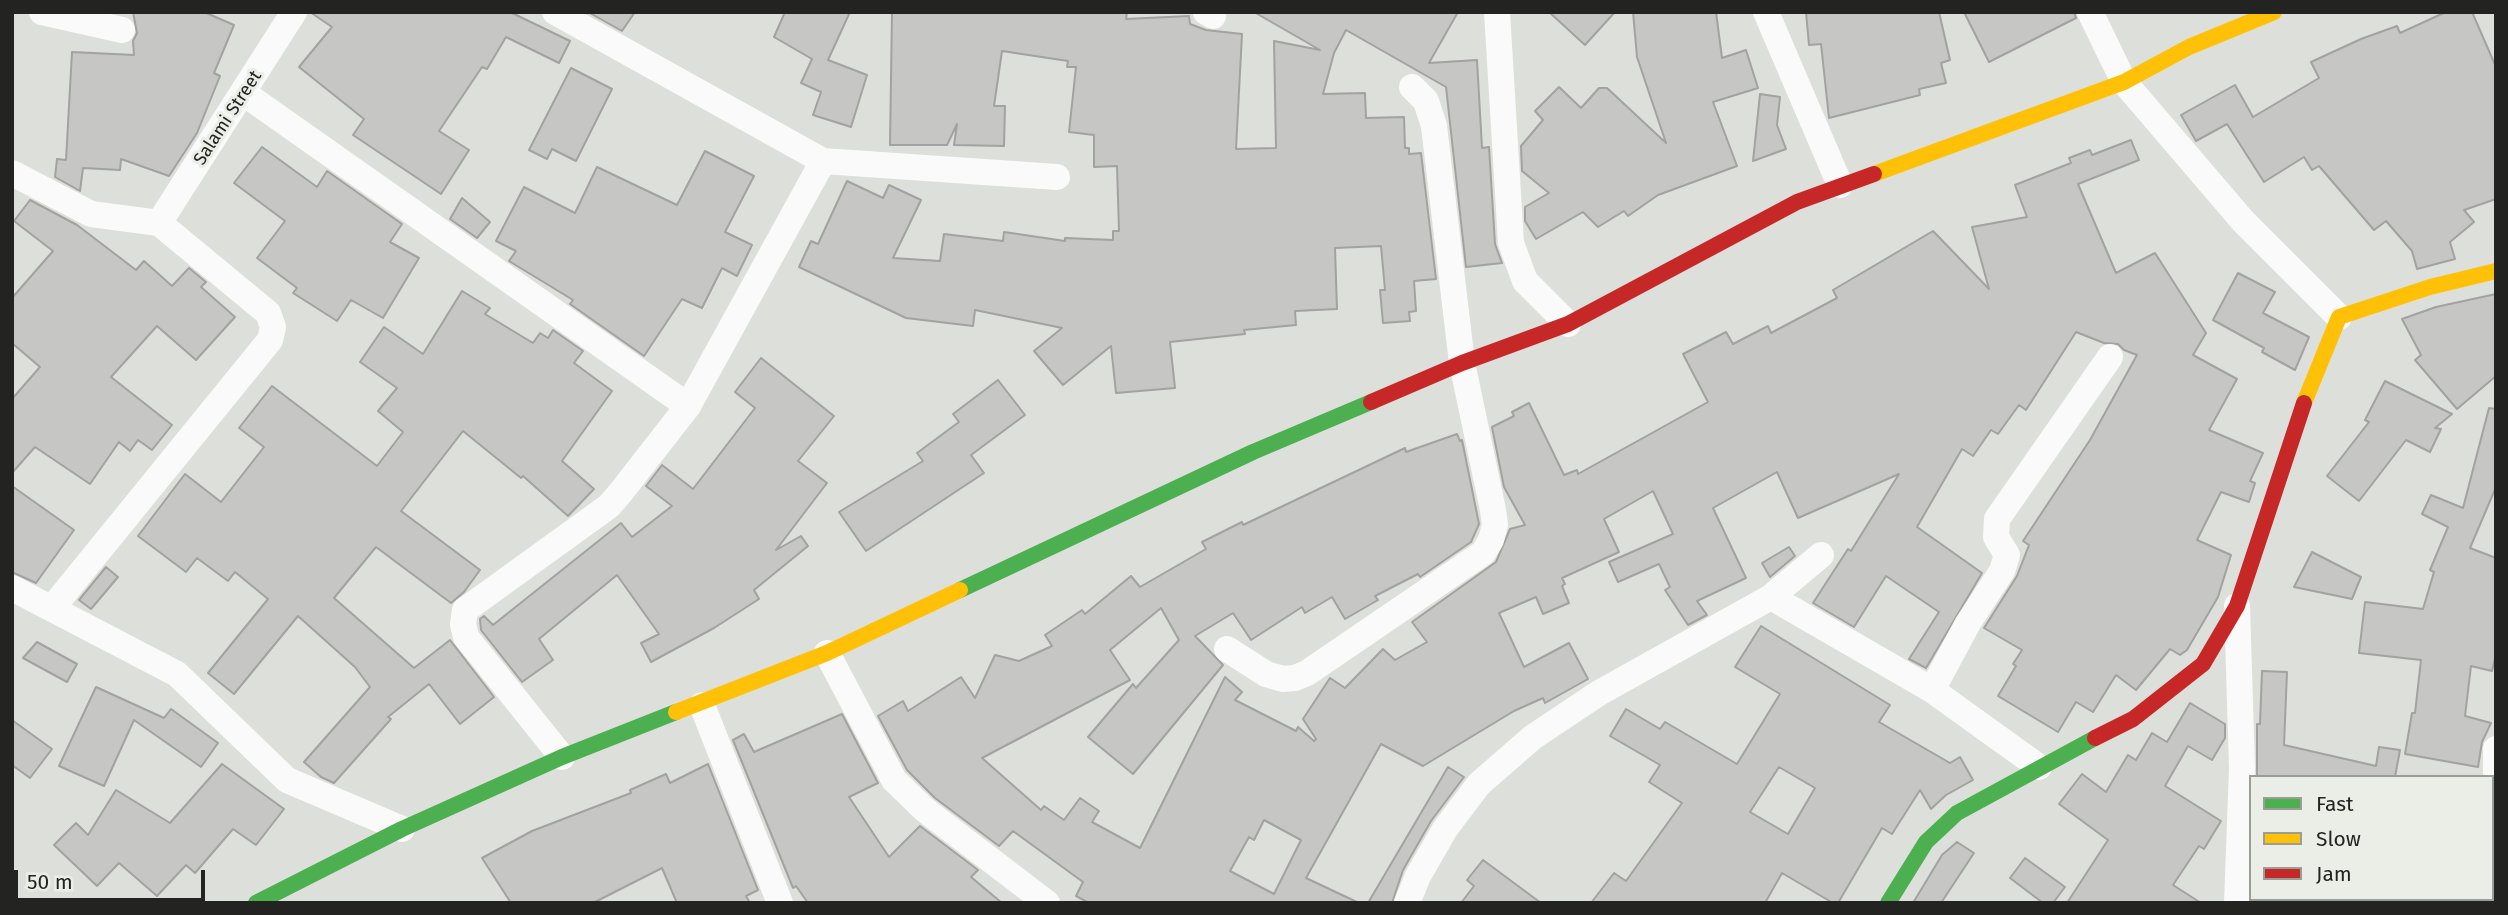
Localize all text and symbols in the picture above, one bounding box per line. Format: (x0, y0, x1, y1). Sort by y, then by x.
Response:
street label: Salami Street (189, 67, 267, 169)
legend (2249, 775, 2494, 901)
text: Fast (2316, 791, 2354, 817)
text: Slow (2316, 826, 2361, 852)
scale bar (18, 856, 208, 900)
text: Jam (2316, 861, 2352, 887)
text: 50 m (27, 869, 73, 895)

